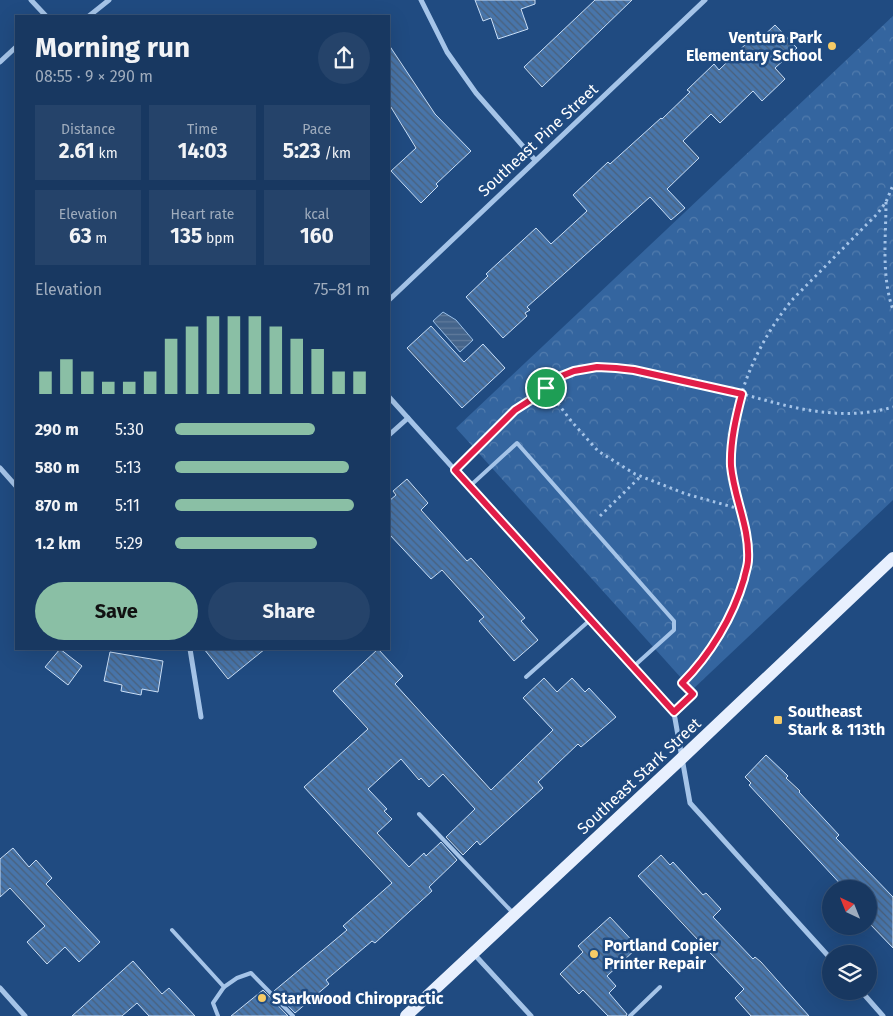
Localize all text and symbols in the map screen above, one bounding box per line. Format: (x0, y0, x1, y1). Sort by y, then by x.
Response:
place label: Ventura Park Elementary School (686, 28, 822, 65)
text: Morning run (35, 31, 190, 64)
button: share (318, 32, 370, 84)
marker: Ventura Park Elementary School (826, 40, 838, 52)
text: 08:55 · 9 × 290 m (35, 67, 153, 86)
street label: Southeast Pine Street (474, 79, 602, 200)
text: Distance (61, 121, 115, 138)
text: Time (187, 121, 218, 138)
text: Pace (302, 121, 331, 138)
text: 2.61 (59, 138, 95, 164)
text: 14:03 (178, 138, 227, 164)
text: 5:23 (283, 138, 321, 164)
text: km (95, 145, 118, 162)
text: /km (321, 145, 351, 162)
text: Elevation (59, 206, 118, 223)
text: Heart rate (171, 206, 234, 223)
text: kcal (304, 206, 329, 223)
text: 63 (69, 223, 92, 249)
text: 135 (170, 223, 202, 249)
text: 160 (300, 223, 334, 249)
text: m (92, 230, 107, 247)
text: bpm (202, 230, 235, 247)
text: Elevation (35, 280, 102, 299)
text: 75–81 m (314, 280, 370, 299)
pin (525, 367, 567, 409)
icon: arrive (532, 374, 560, 402)
text: 290 m (35, 420, 79, 439)
text: 5:30 (115, 420, 144, 439)
text: 580 m (35, 458, 80, 477)
text: 5:13 (115, 458, 141, 477)
text: 870 m (35, 496, 78, 515)
text: 5:11 (115, 496, 140, 515)
text: 1.2 km (35, 534, 81, 553)
text: 5:29 (115, 534, 143, 553)
button: Save (35, 582, 198, 640)
button: Share (208, 582, 370, 640)
place label: Southeast Stark & 113th (788, 702, 885, 739)
street label: Southeast Stark Street (573, 714, 705, 838)
marker: Southeast Stark & 113th (772, 714, 784, 726)
north arrow (822, 880, 878, 935)
map controls (822, 880, 877, 1000)
place label: Portland Copier Printer Repair (604, 936, 719, 973)
button: layers (822, 945, 877, 1000)
marker: Portland Copier Printer Repair (588, 948, 600, 960)
place label: Starkwood Chiropractic (272, 989, 444, 1008)
marker: Starkwood Chiropractic (256, 992, 268, 1004)

